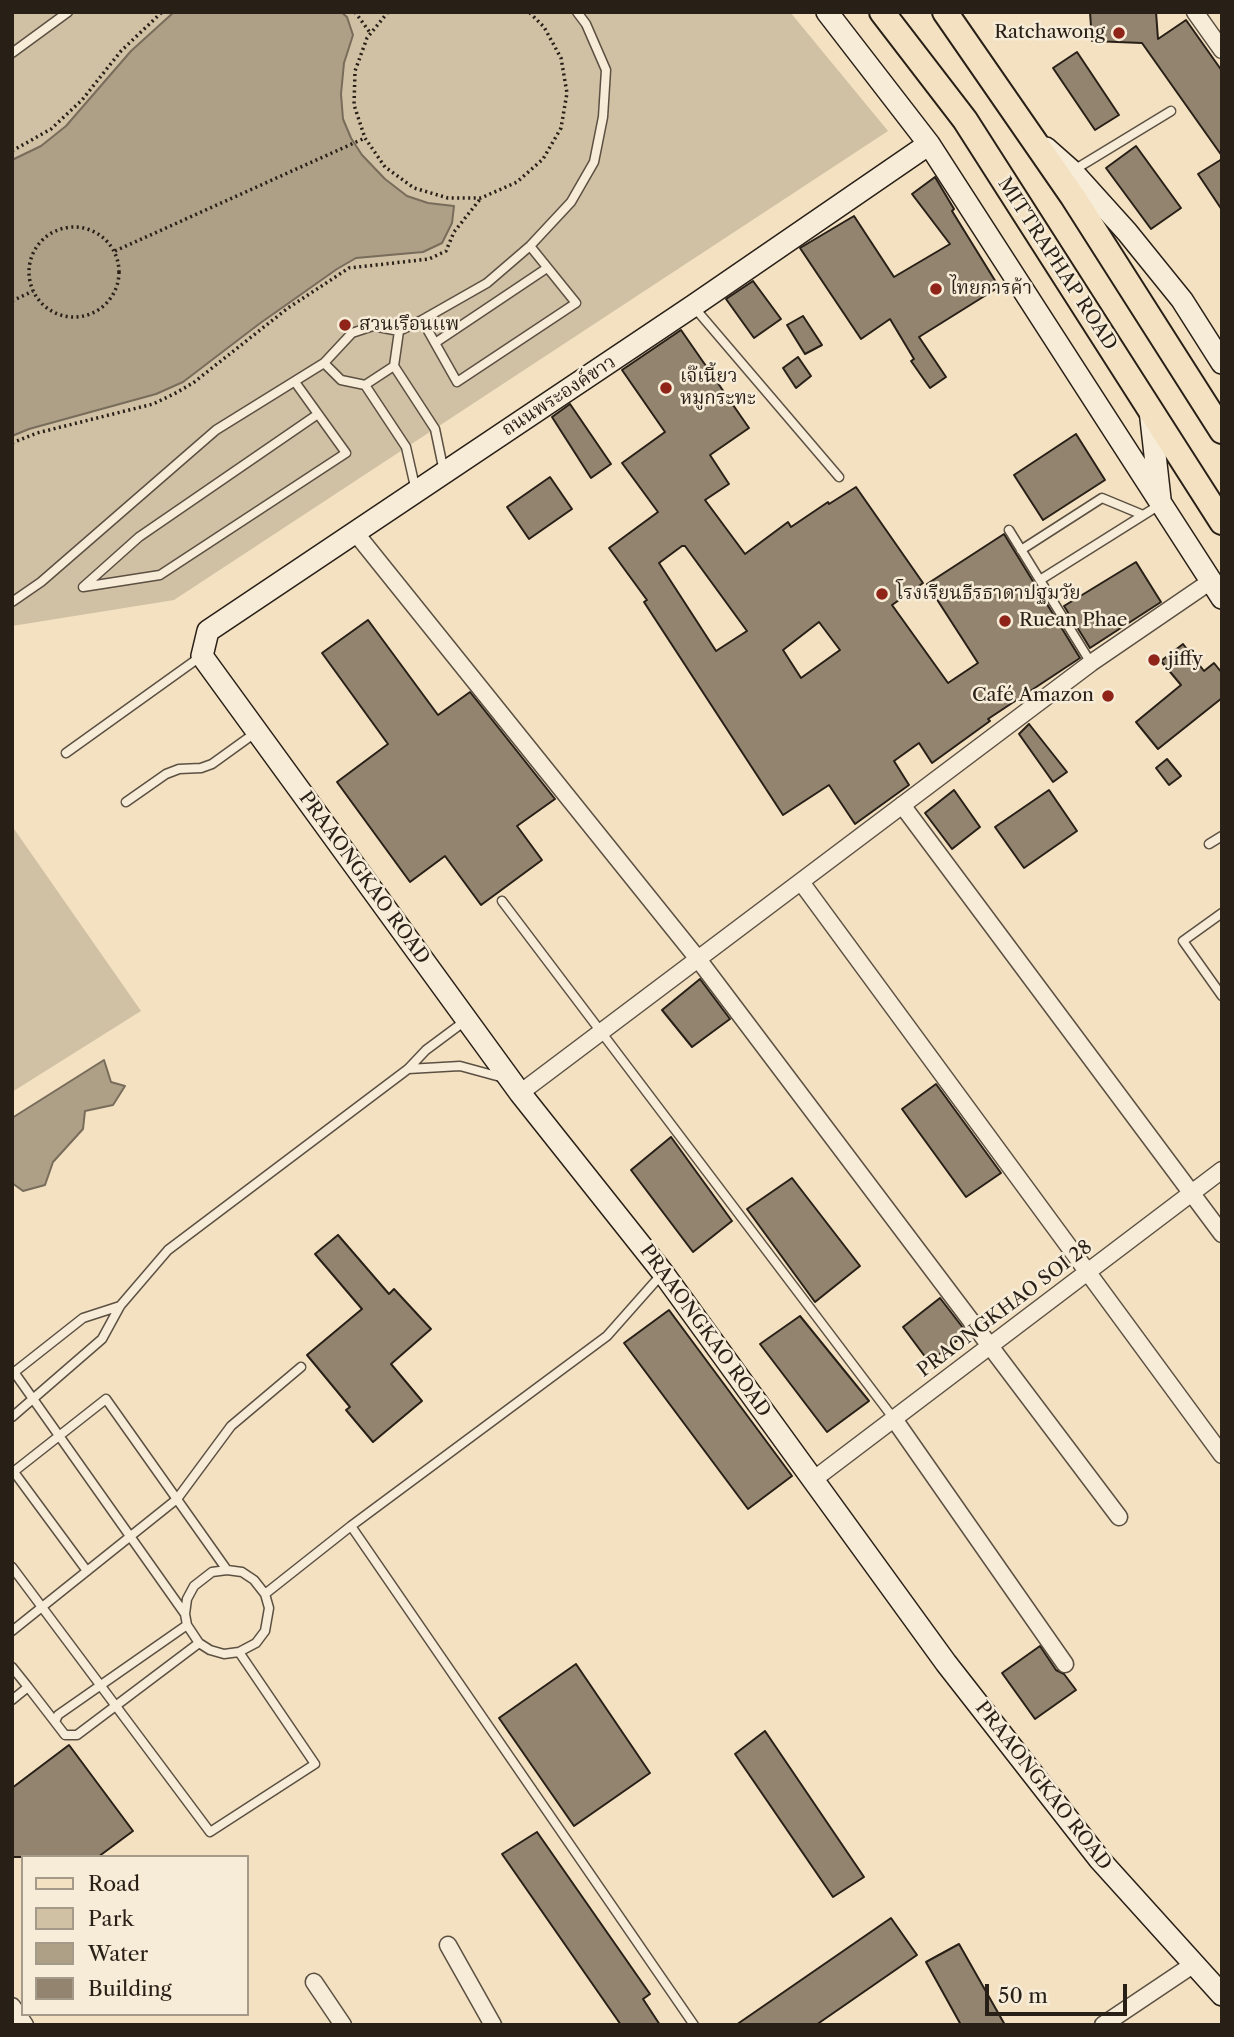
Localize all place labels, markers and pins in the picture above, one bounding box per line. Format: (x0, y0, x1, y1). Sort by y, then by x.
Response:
place label: Ratchawong (994, 22, 1105, 44)
marker: Ratchawong (1111, 25, 1127, 41)
place label: ไทยการค้า (950, 278, 1032, 300)
marker: ไทยการค้า (928, 281, 944, 297)
place label: สวนเรึอนเเพ (359, 314, 459, 336)
marker: สวนเรึอนเเพ (337, 317, 353, 333)
place label: เจ๊เนี้ยว หมูกระทะ (680, 366, 756, 410)
marker: เจ๊เนี้ยว หมูกระทะ (658, 380, 674, 396)
place label: โรงเรียนธีรธาดาปฐมวัย (896, 583, 1081, 605)
marker: โรงเรียนธีรธาดาปฐมวัย (874, 586, 890, 602)
place label: Ruean Phae (1019, 610, 1127, 632)
marker: Ruean Phae (997, 613, 1013, 629)
place label: jiffy (1168, 649, 1203, 671)
marker: jiffy (1146, 652, 1162, 668)
place label: Café Amazon (972, 685, 1094, 707)
marker: Café Amazon (1100, 688, 1116, 704)

